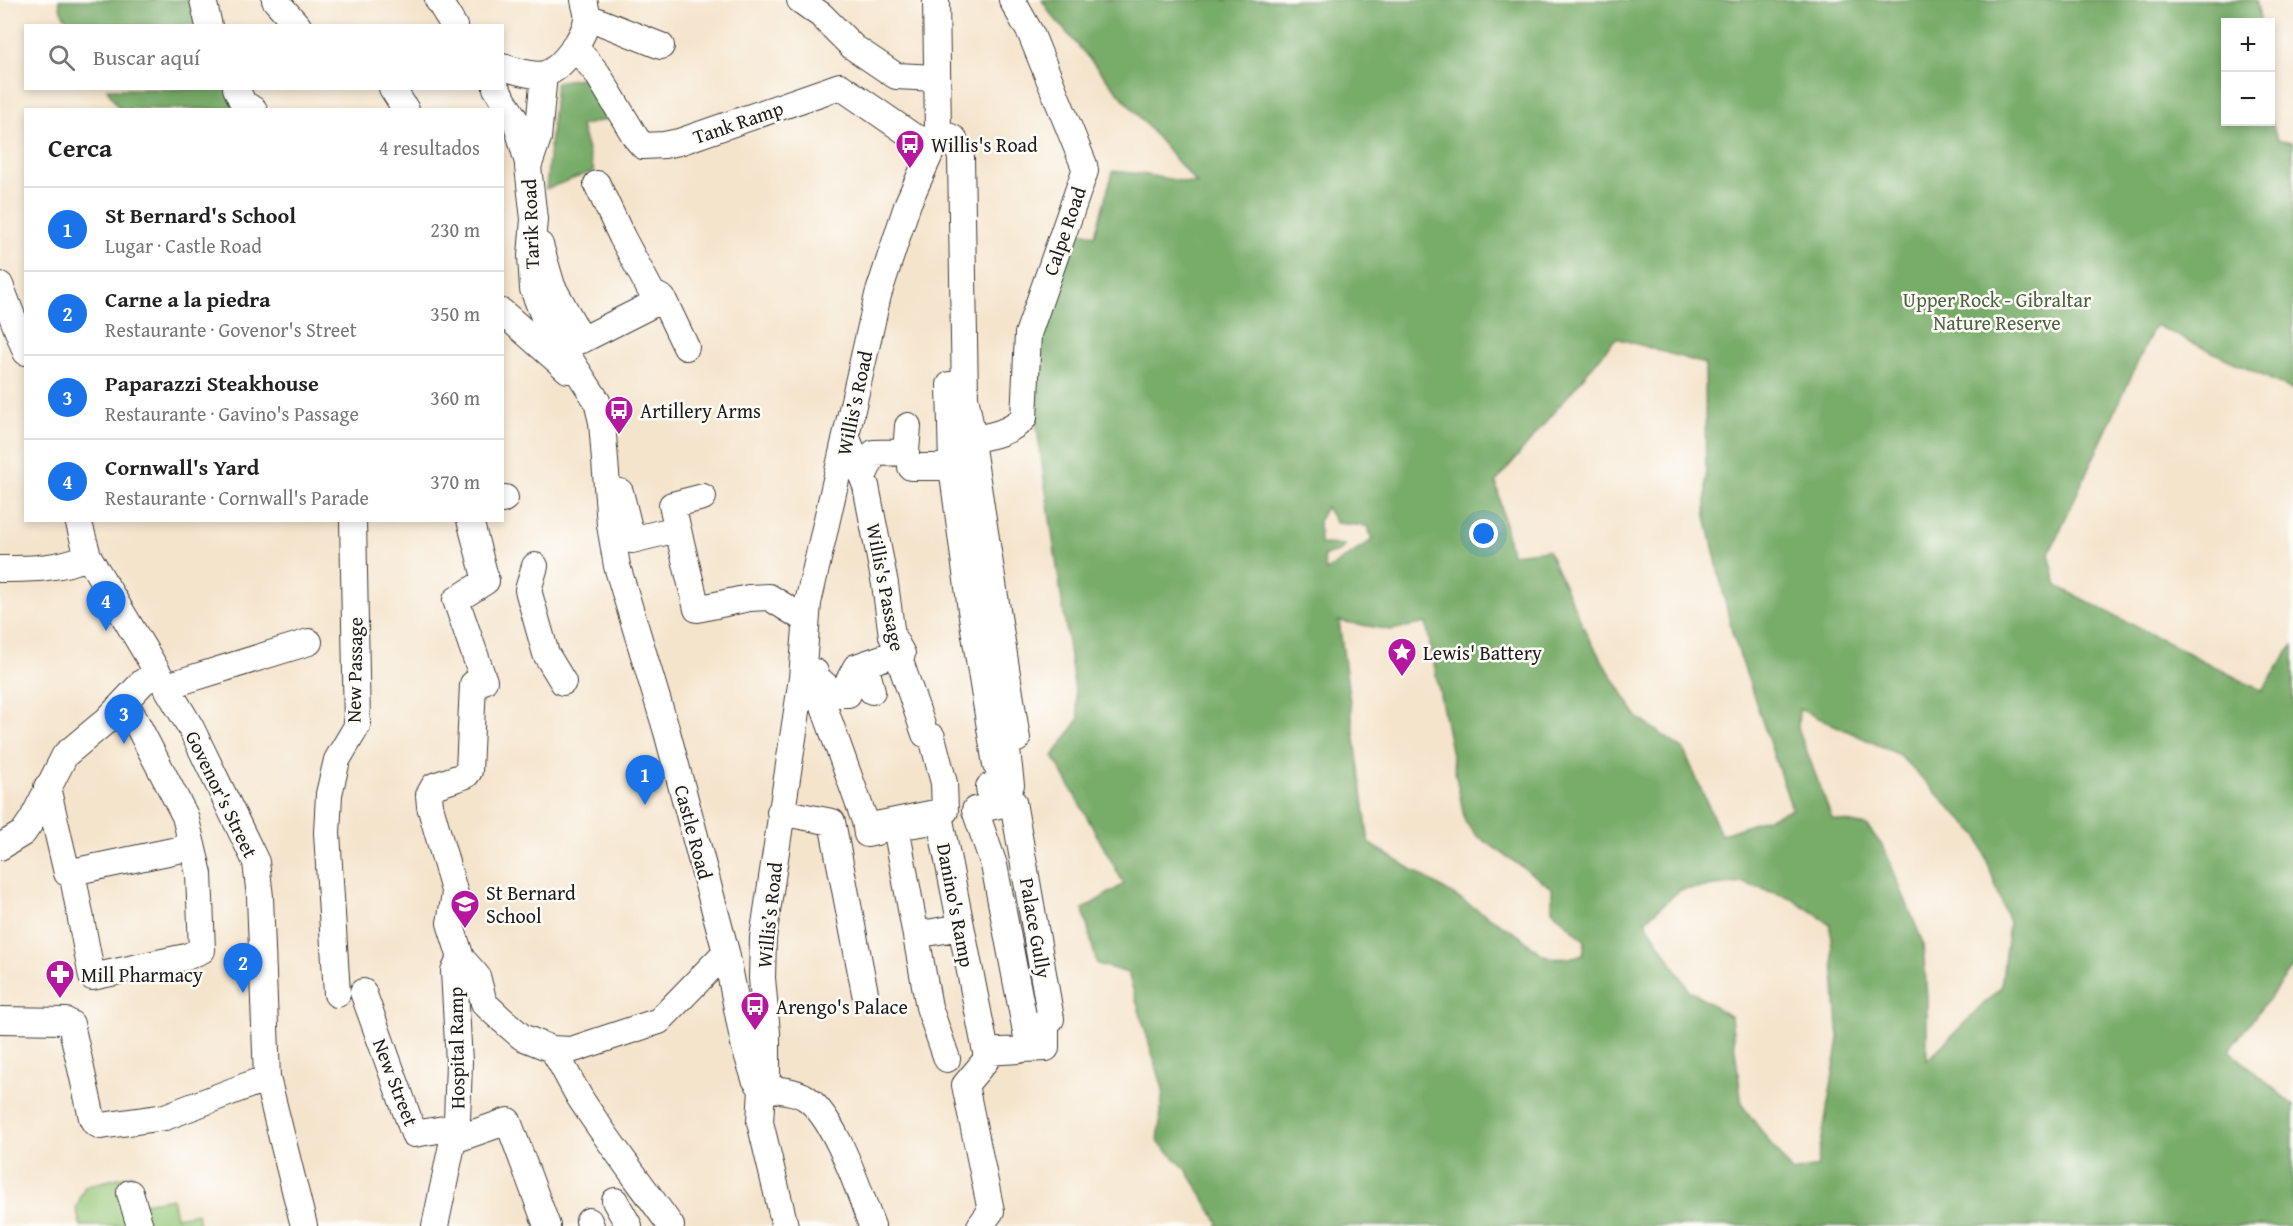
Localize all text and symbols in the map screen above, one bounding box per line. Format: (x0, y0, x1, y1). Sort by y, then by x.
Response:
map controls (2221, 18, 2275, 126)
button: + (2221, 18, 2275, 72)
search box (24, 24, 504, 90)
icon: search (45, 41, 78, 74)
text: Buscar aquí (93, 41, 200, 73)
button: − (2221, 72, 2275, 126)
street label: Tank Ramp (689, 93, 787, 151)
text: Cerca (48, 128, 112, 167)
bus stop icon: Willis's Road (894, 128, 926, 170)
place label: Willis's Road (931, 130, 1038, 159)
text: 4 resultados (379, 133, 480, 162)
street label: Tarik Road (514, 178, 546, 270)
street label: Calpe Road (1035, 182, 1093, 279)
text: St Bernard's School (105, 199, 296, 231)
text: 1 (62, 215, 73, 244)
text: 230 m (430, 215, 480, 244)
text: Lugar · Castle Road (105, 231, 262, 260)
text: Carne a la piedra (105, 283, 270, 315)
park label: Upper Rock - Gibraltar Nature Reserve (1903, 285, 2091, 337)
text: 2 (62, 299, 73, 328)
text: 350 m (430, 299, 480, 328)
text: Restaurante · Govenor's Street (105, 315, 357, 344)
street label: Willis’s Road (829, 348, 879, 458)
text: Paparazzi Steakhouse (105, 367, 319, 399)
text: 3 (62, 383, 73, 412)
text: 360 m (430, 383, 480, 412)
bus stop icon: Artillery Arms (603, 394, 635, 436)
place label: Artillery Arms (640, 396, 761, 425)
text: Restaurante · Gavino's Passage (105, 399, 359, 428)
text: Cornwall's Yard (105, 451, 259, 483)
text: 4 (62, 467, 73, 496)
text: 370 m (430, 467, 480, 496)
text: Restaurante · Cornwall's Parade (105, 483, 369, 512)
your location (1469, 519, 1498, 548)
street label: Willis's Passage (859, 521, 913, 653)
pin: 4 (86, 582, 126, 631)
street label: New Passage (339, 617, 369, 723)
place icon: Lewis' Battery (1386, 636, 1418, 678)
place label: Lewis' Battery (1423, 638, 1542, 667)
pin: 3 (104, 694, 144, 744)
street label: Govenor's Street (179, 726, 265, 862)
pin: 1 (626, 756, 664, 805)
street label: Castle Road (667, 782, 721, 883)
street label: Danino's Ramp (930, 841, 982, 970)
street label: Willis’s Road (749, 860, 789, 969)
street label: Palace Gully (1013, 875, 1059, 981)
place label: St Bernard School (486, 878, 576, 930)
school or university icon: St Bernard School (449, 888, 481, 930)
pin: 2 (224, 944, 262, 993)
pharmacy icon: Mill Pharmacy (44, 958, 76, 1000)
place label: Mill Pharmacy (81, 960, 203, 989)
street label: Hospital Ramp (440, 986, 472, 1109)
bus stop icon: Arengo's Palace (739, 990, 771, 1032)
place label: Arengo's Palace (776, 992, 908, 1021)
street label: New Street (366, 1034, 426, 1130)

